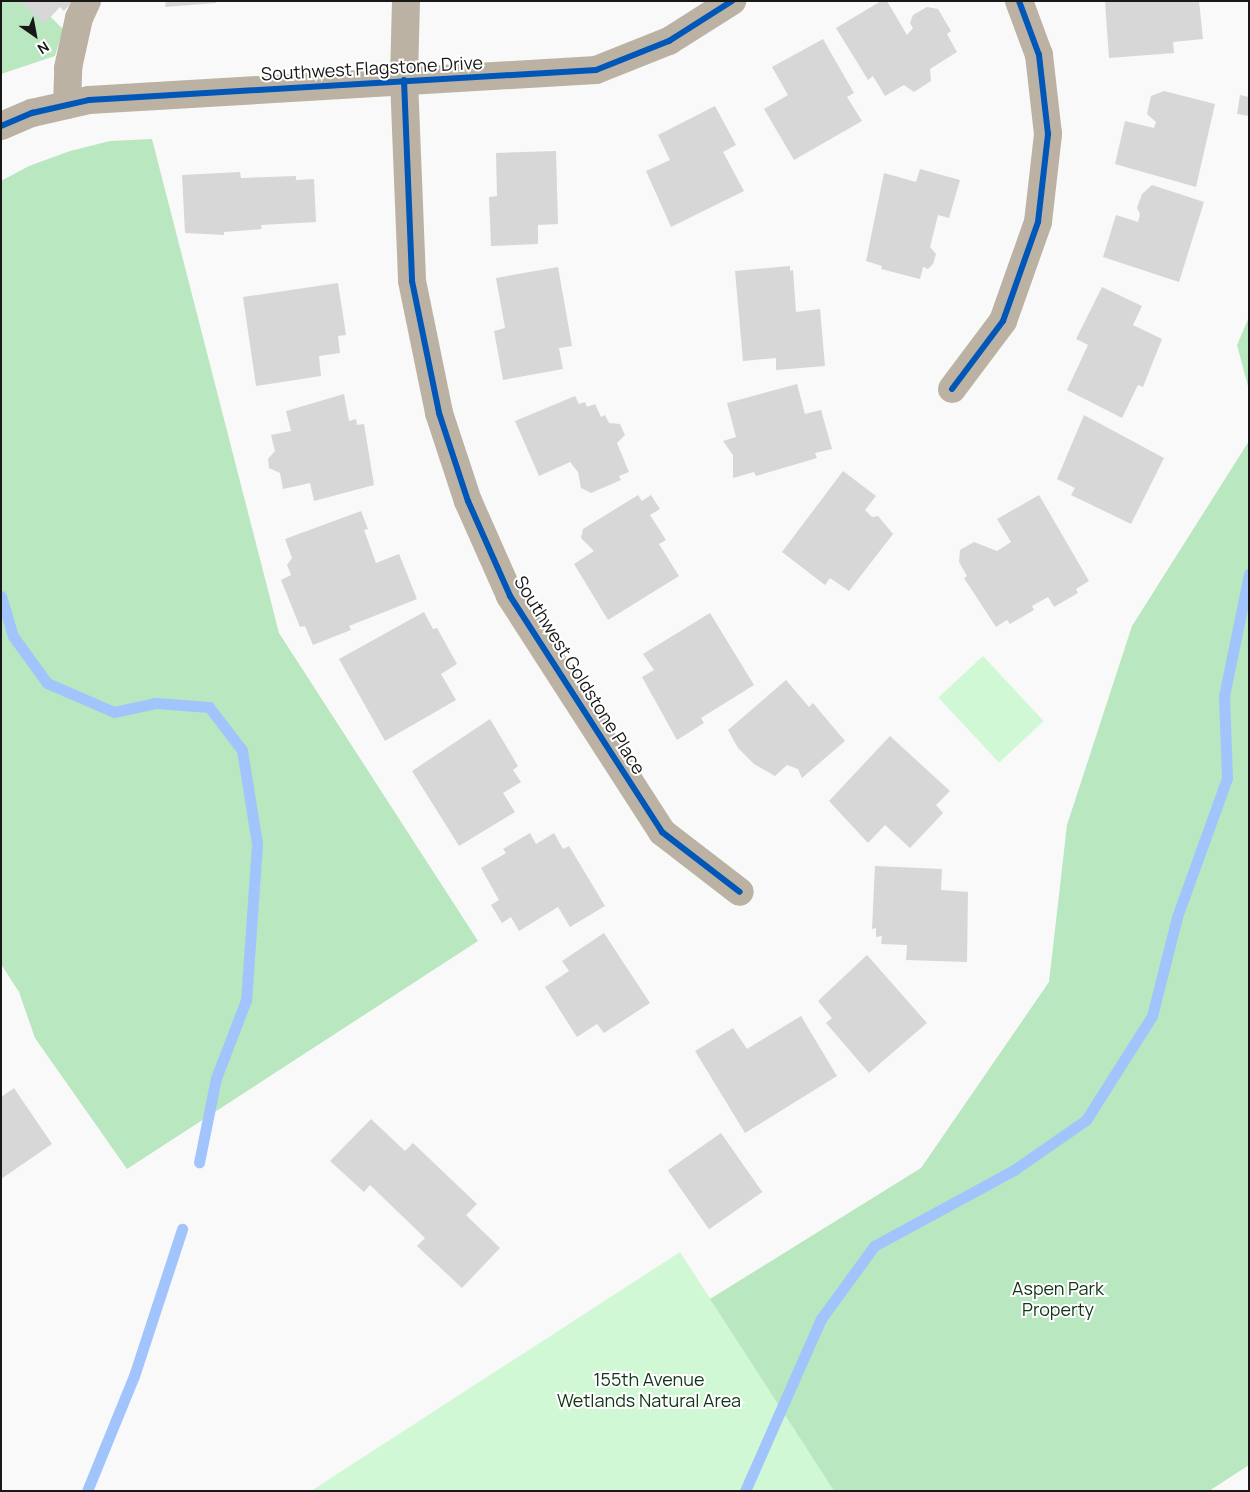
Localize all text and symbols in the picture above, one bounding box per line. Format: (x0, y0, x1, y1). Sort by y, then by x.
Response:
north arrow (10, 10, 60, 60)
text: N (34, 37, 53, 59)
street label: Southwest Flagstone Drive (260, 51, 484, 85)
street label: Southwest Goldstone Place (510, 572, 650, 778)
park label: Aspen Park Property (1012, 1278, 1104, 1320)
park label: 155th Avenue Wetlands Natural Area (557, 1369, 741, 1412)

